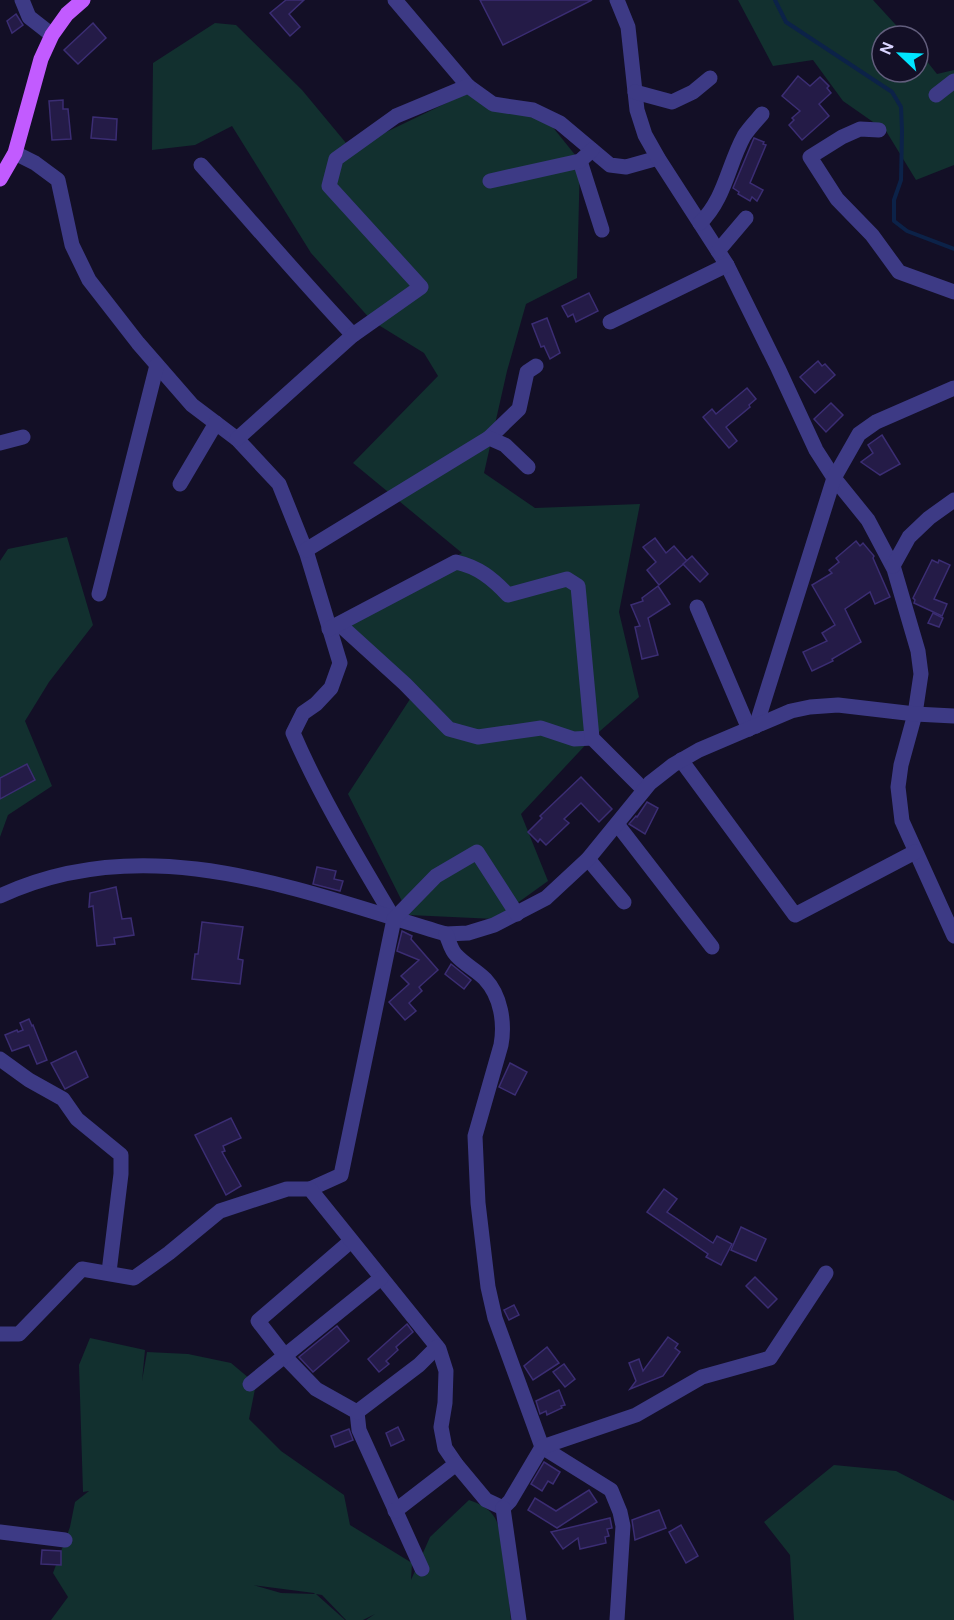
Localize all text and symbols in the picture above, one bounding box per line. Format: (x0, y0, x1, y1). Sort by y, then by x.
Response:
north arrow (870, 24, 930, 84)
text: N (875, 39, 899, 58)

